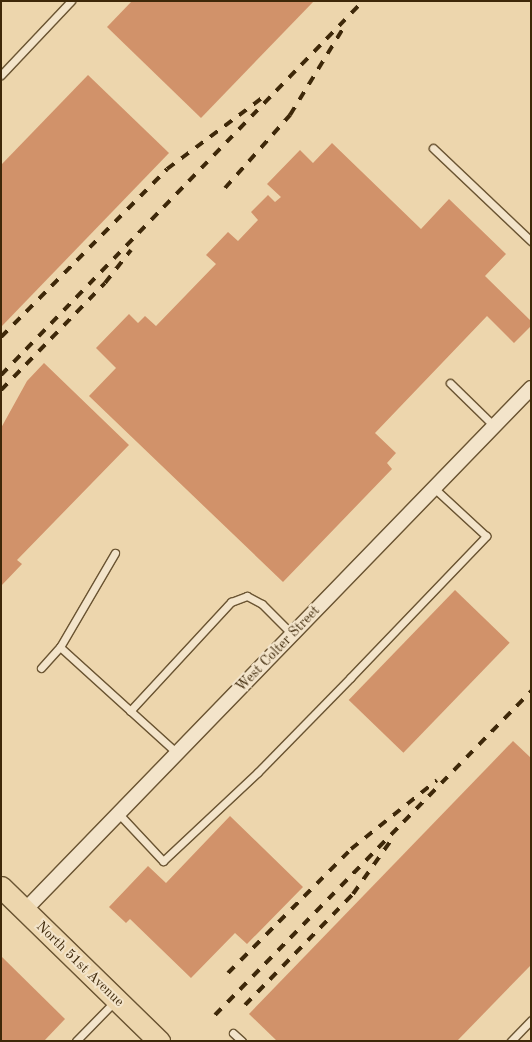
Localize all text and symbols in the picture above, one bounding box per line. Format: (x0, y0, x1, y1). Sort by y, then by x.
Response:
street label: West Colter Street (233, 602, 323, 696)
street label: North 51st Avenue (33, 918, 127, 1010)

